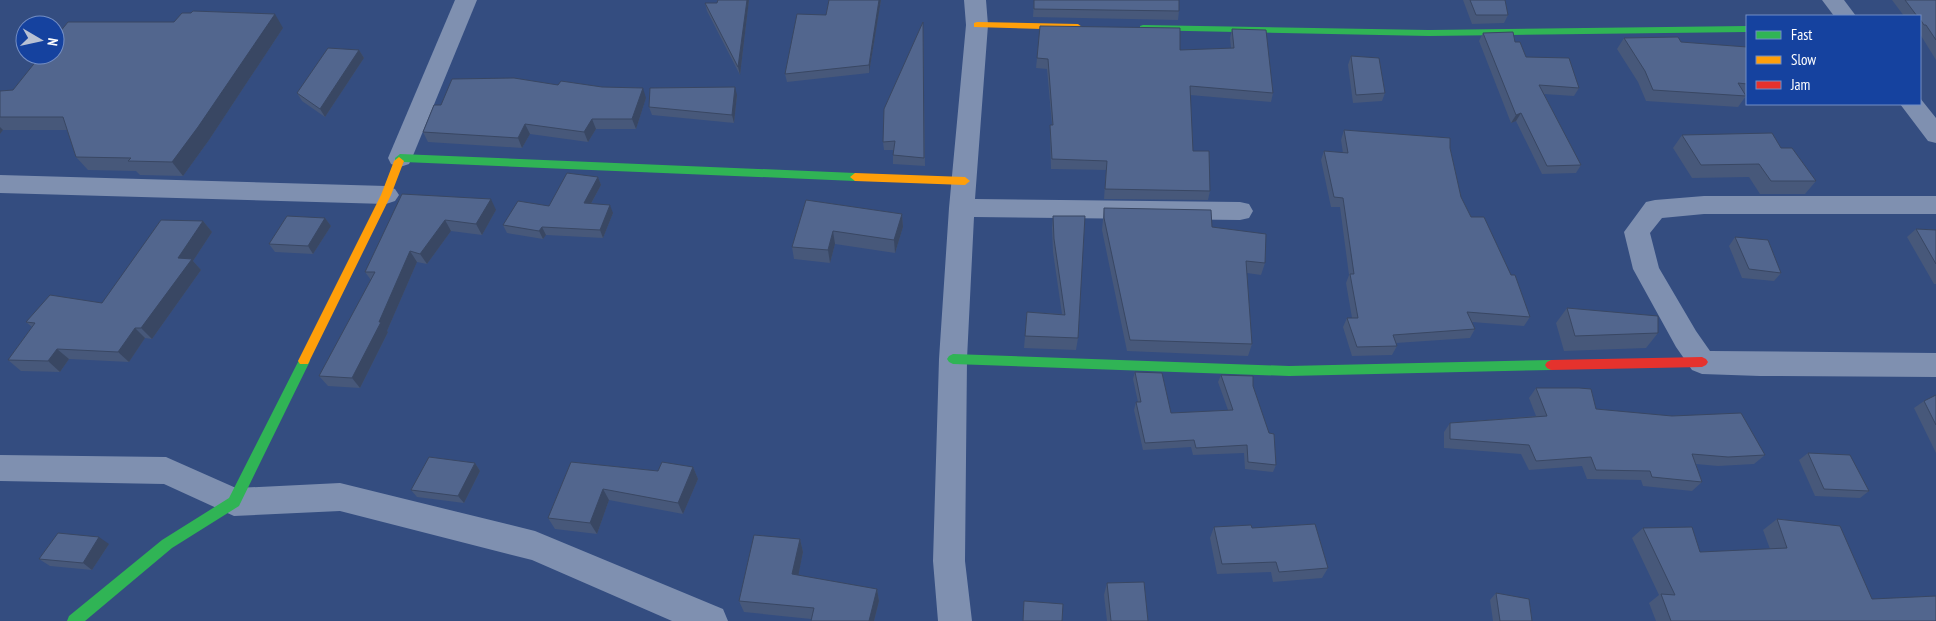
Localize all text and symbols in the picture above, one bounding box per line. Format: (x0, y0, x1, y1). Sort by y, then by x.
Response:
north arrow (15, 15, 65, 65)
legend (1746, 15, 1921, 105)
text: Fast (1791, 25, 1812, 44)
text: N (43, 37, 62, 47)
text: Slow (1791, 50, 1816, 69)
text: Jam (1790, 75, 1810, 94)

